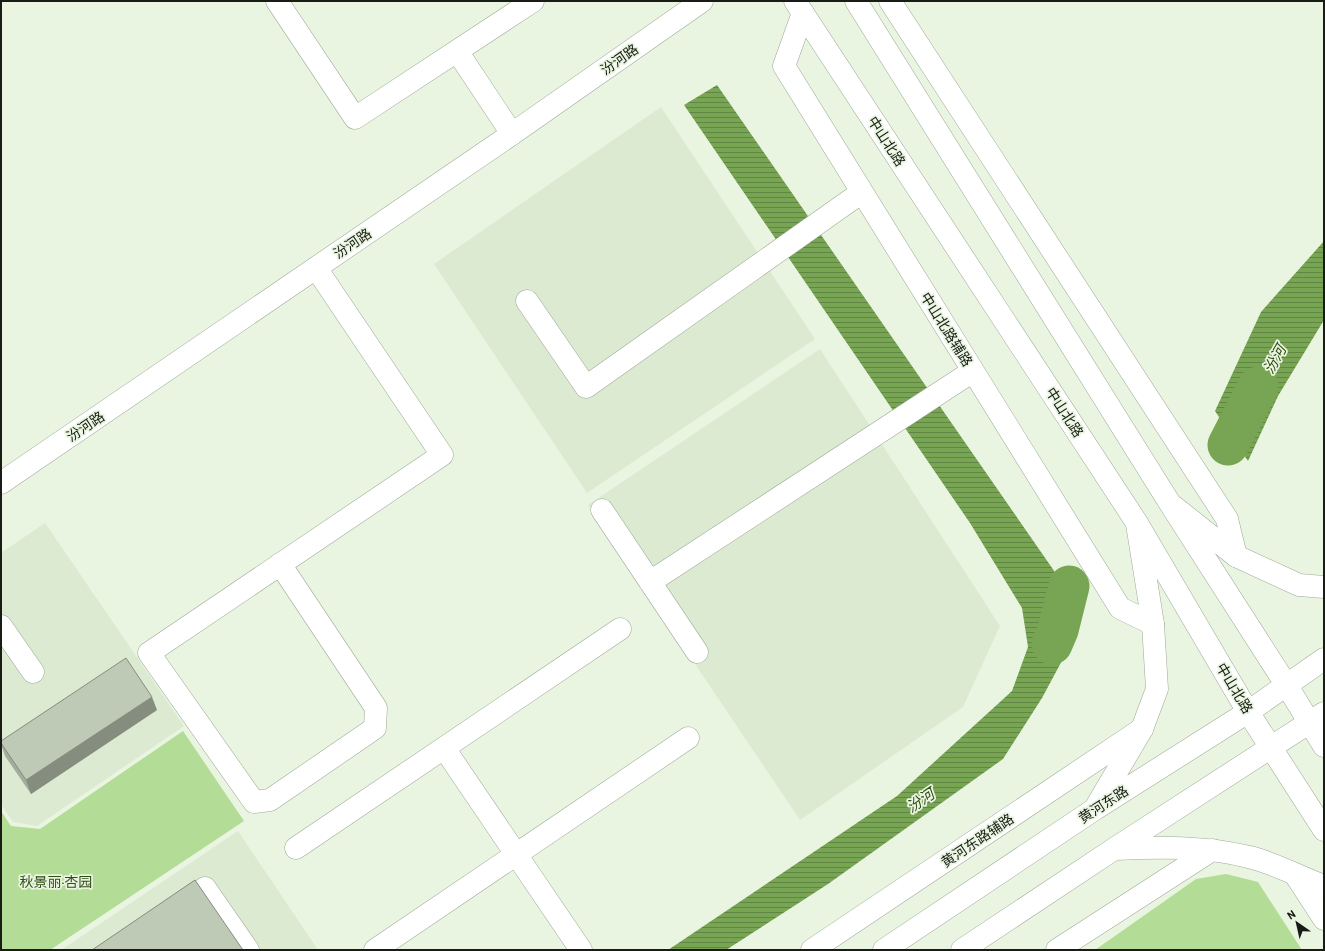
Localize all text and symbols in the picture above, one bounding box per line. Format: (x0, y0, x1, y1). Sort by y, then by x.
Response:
street label: 汾河路 (597, 40, 641, 78)
street label: 中山北路 (865, 113, 909, 169)
street label: 汾河路 (330, 224, 374, 262)
street label: 中山北路辅路 (918, 289, 976, 369)
water label: 汾河 (1259, 339, 1291, 376)
street label: 中山北路 (1043, 384, 1087, 440)
street label: 汾河路 (63, 407, 107, 445)
street label: 中山北路 (1213, 660, 1257, 716)
water label: 汾河 (903, 782, 940, 816)
street label: 黄河东路 (1075, 782, 1131, 826)
street label: 黄河东路辅路 (937, 809, 1017, 871)
park label: 秋景丽·杏园 (20, 873, 92, 890)
north arrow (1277, 903, 1317, 943)
text: N (1284, 907, 1298, 922)

